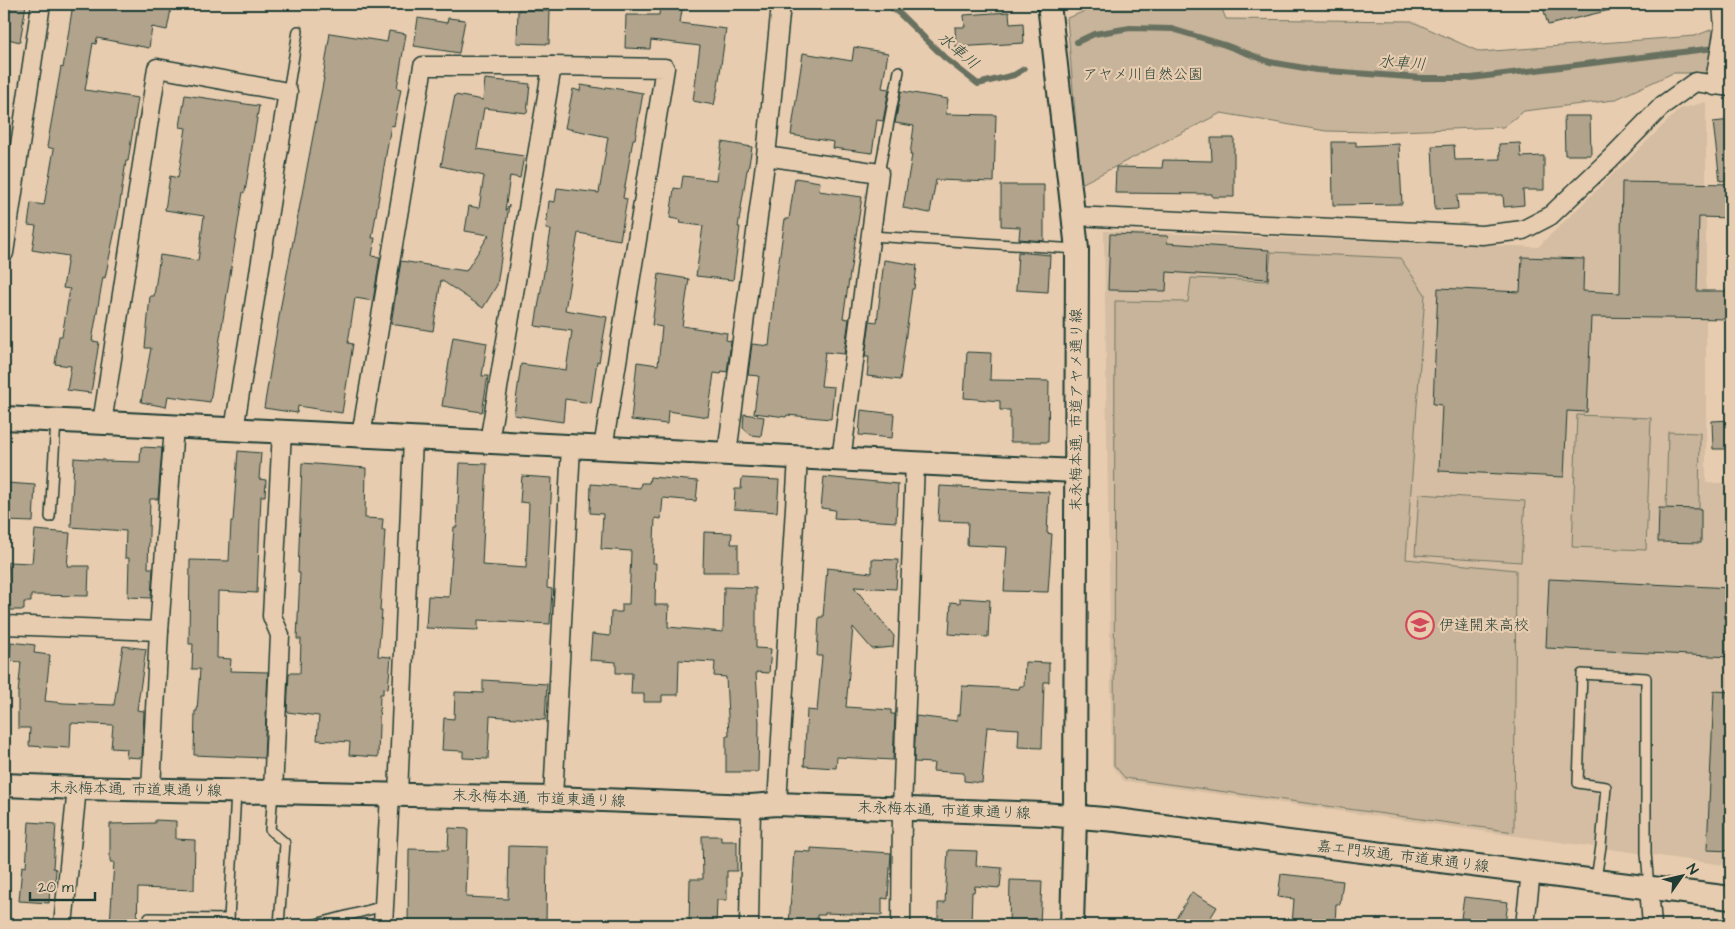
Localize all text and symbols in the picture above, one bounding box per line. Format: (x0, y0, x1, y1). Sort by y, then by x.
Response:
water label: 水車川 (933, 27, 984, 75)
water label: 水車川 (1377, 50, 1427, 76)
park label: アヤメ川自然公園 (1083, 64, 1203, 85)
street label: 末永梅本通, 市道アヤメ通り線 (1066, 308, 1087, 512)
school or university icon: 伊達開来高校 (1405, 610, 1435, 640)
place label: 伊達開来高校 (1439, 615, 1529, 636)
street label: 末永梅本通, 市道東通り線 (48, 777, 222, 802)
street label: 末永梅本通, 市道東通り線 (452, 785, 626, 812)
street label: 末永梅本通, 市道東通り線 (857, 797, 1031, 824)
street label: 嘉エ門坂通, 市道東通り線 (1315, 835, 1490, 878)
north arrow (1658, 852, 1708, 902)
text: N (1681, 860, 1703, 879)
scale bar (30, 869, 95, 901)
text: 20 m (38, 877, 74, 898)

